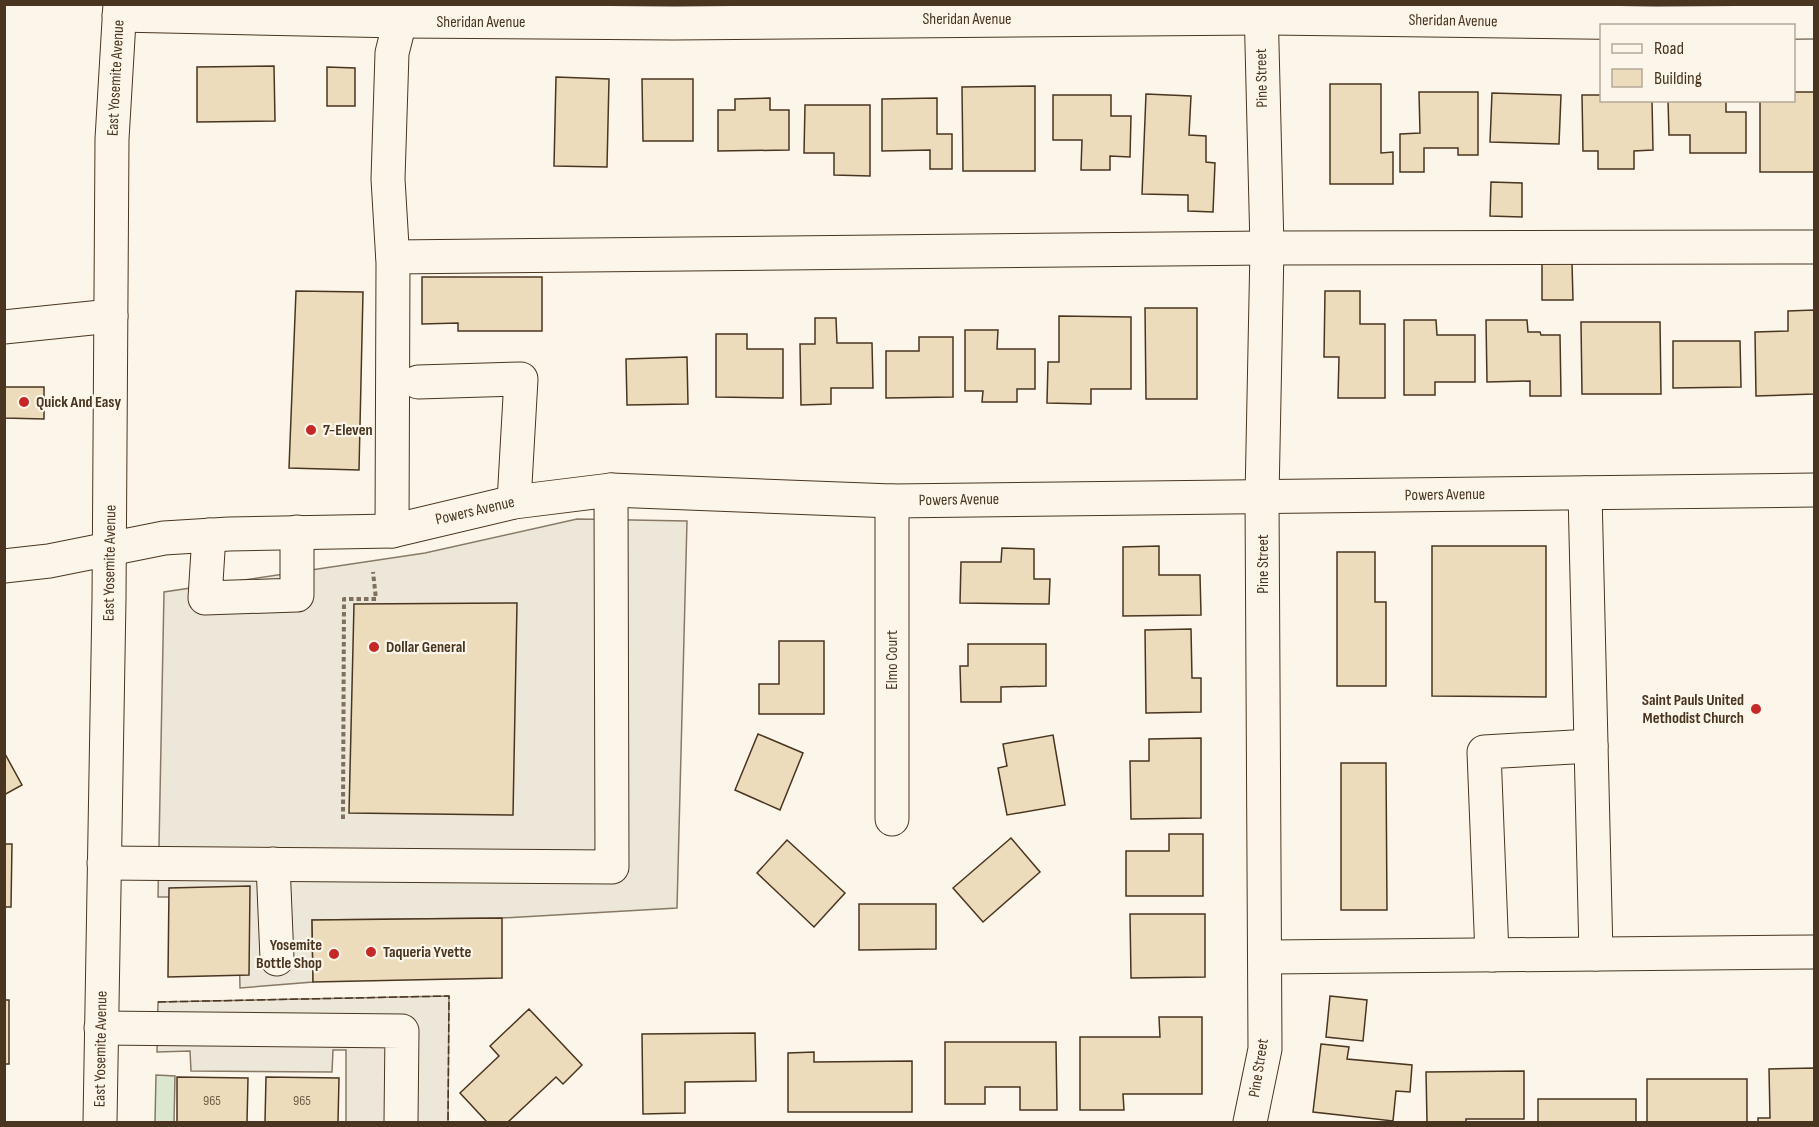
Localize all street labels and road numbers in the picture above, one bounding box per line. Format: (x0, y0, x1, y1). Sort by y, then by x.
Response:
street label: Sheridan Avenue (922, 10, 1012, 29)
street label: Sheridan Avenue (1408, 11, 1498, 31)
street label: Sheridan Avenue (436, 13, 526, 32)
street label: East Yosemite Avenue (103, 19, 129, 137)
street label: Pine Street (1252, 48, 1272, 108)
street label: Powers Avenue (1405, 485, 1485, 505)
street label: Powers Avenue (919, 490, 999, 510)
street label: Powers Avenue (434, 493, 516, 529)
street label: East Yosemite Avenue (99, 505, 121, 621)
street label: Pine Street (1254, 534, 1273, 594)
street label: Elmo Court (883, 630, 902, 690)
street label: East Yosemite Avenue (90, 991, 112, 1107)
street label: Pine Street (1245, 1037, 1273, 1099)

